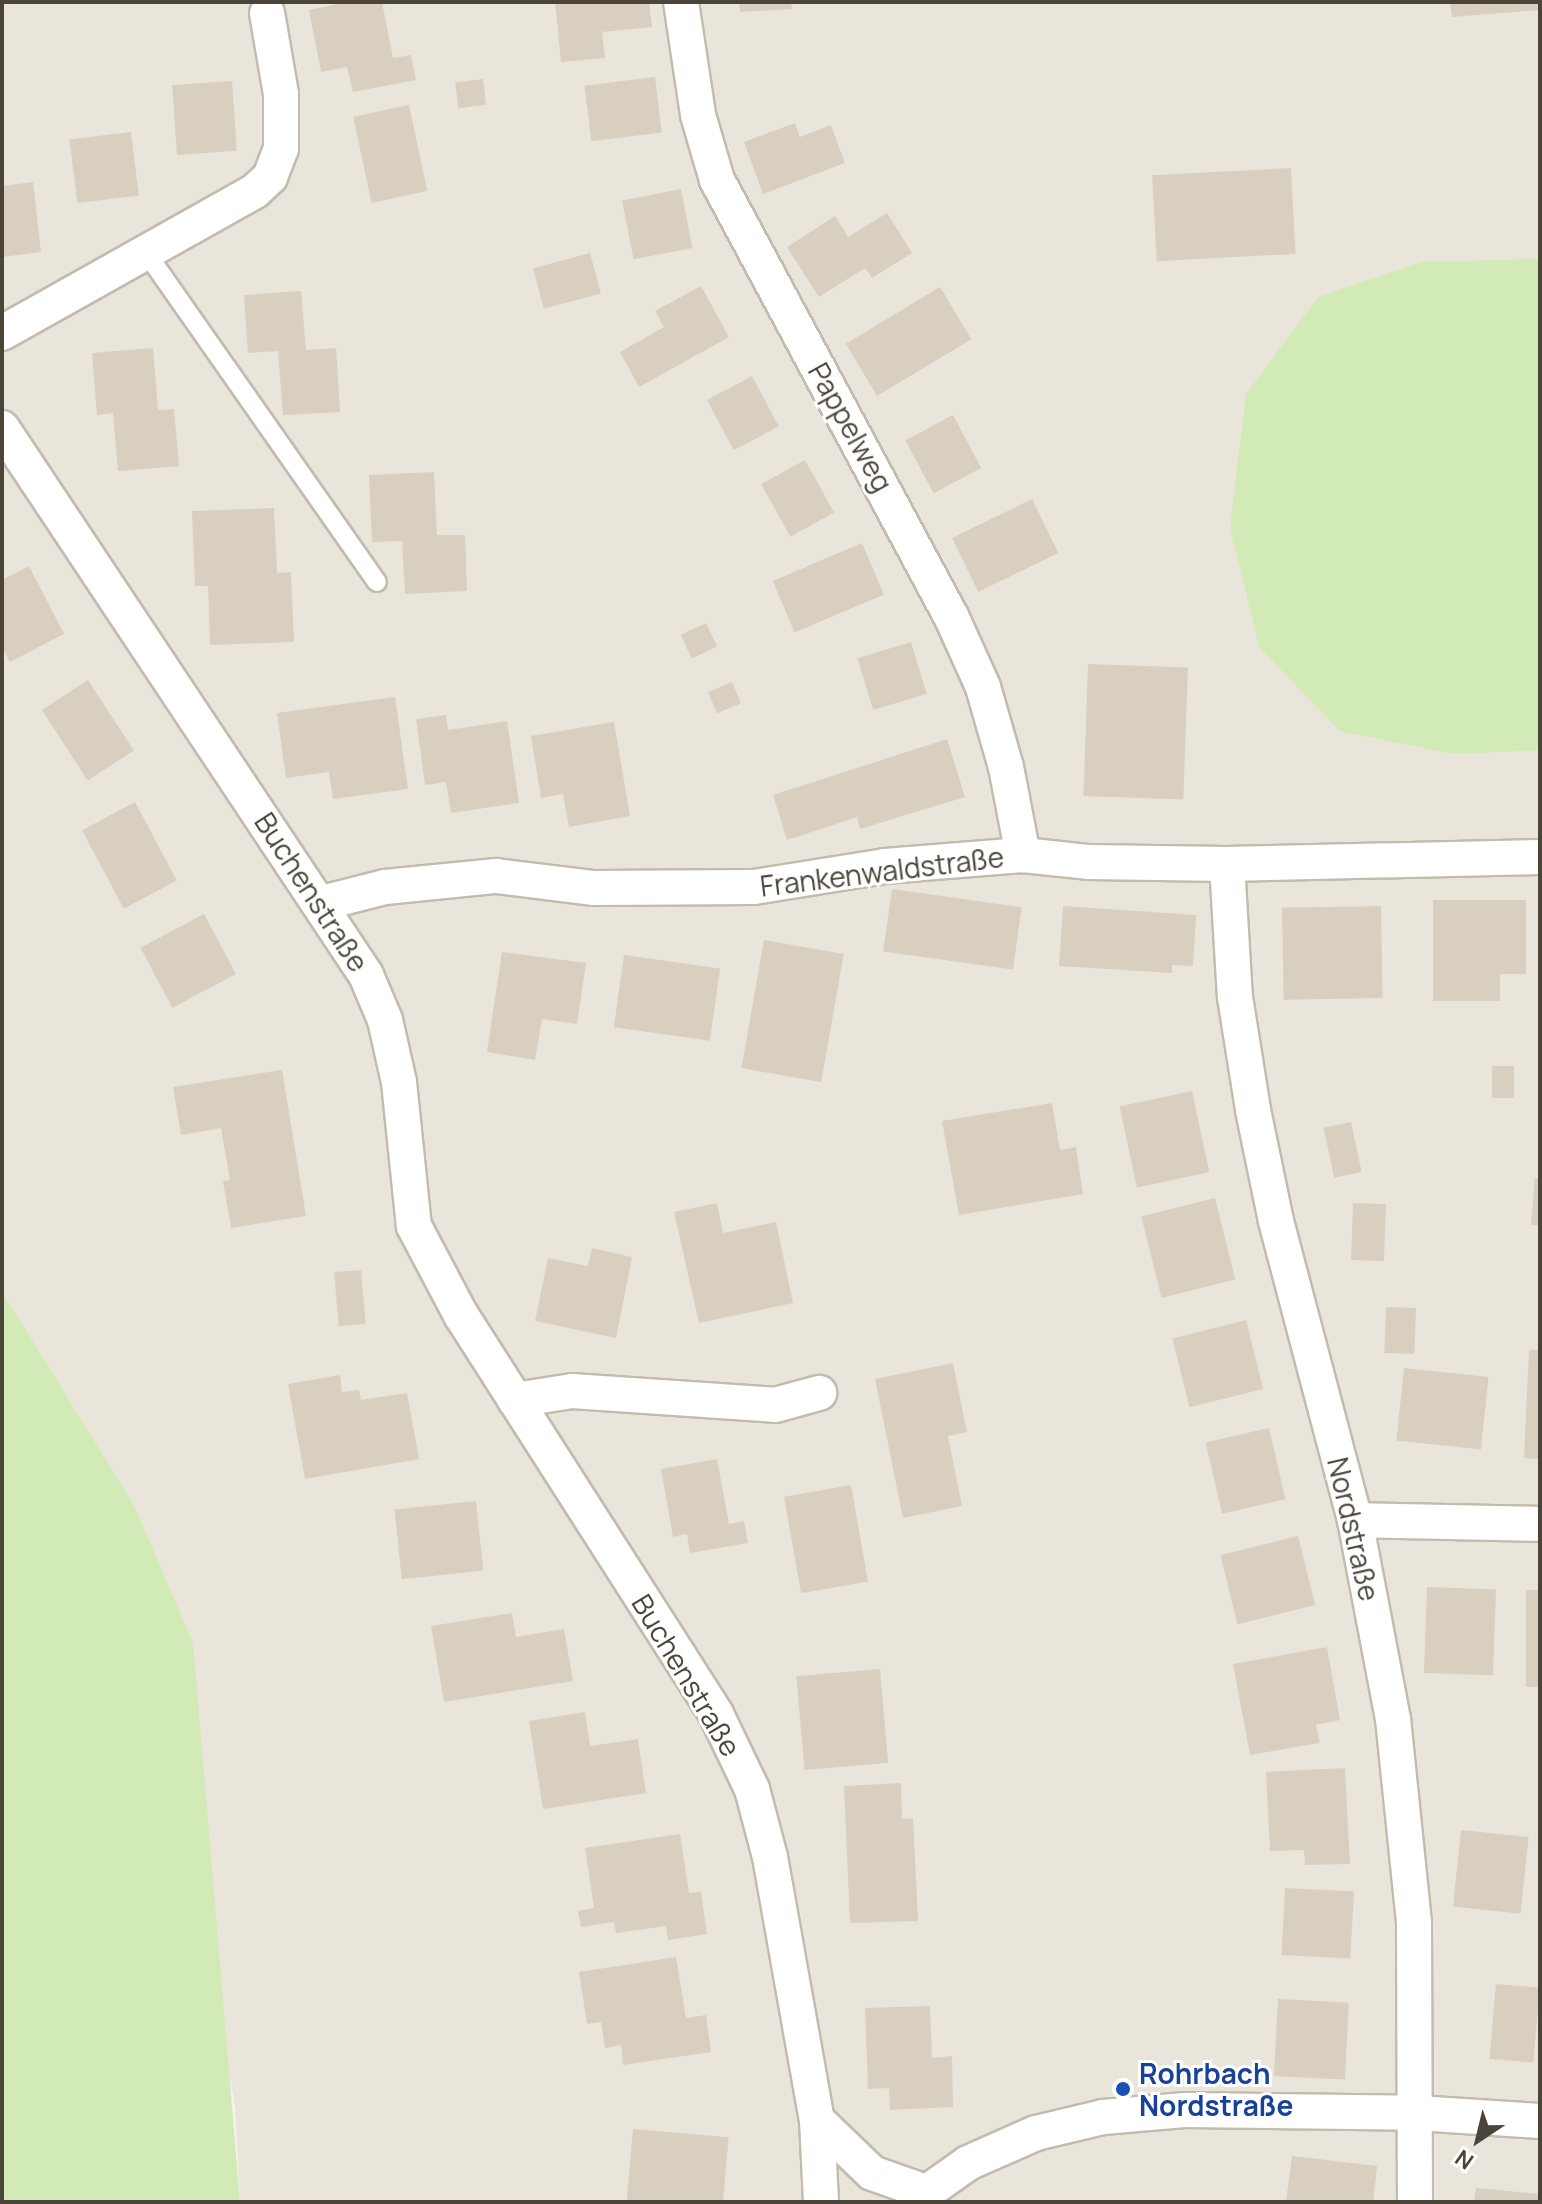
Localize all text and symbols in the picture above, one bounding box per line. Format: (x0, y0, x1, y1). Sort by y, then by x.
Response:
street label: Pappelweg (802, 357, 900, 497)
street label: Buchenstraße (248, 806, 376, 978)
street label: Frankenwaldstraße (758, 839, 1006, 903)
street label: Nordstraße (1321, 1454, 1387, 1604)
street label: Buchenstraße (626, 1588, 748, 1762)
place label: Rohrbach Nordstraße (1139, 2056, 1293, 2122)
marker: Rohrbach Nordstraße (1114, 2080, 1132, 2098)
north arrow (1438, 2100, 1518, 2180)
text: N (1449, 2143, 1479, 2176)

